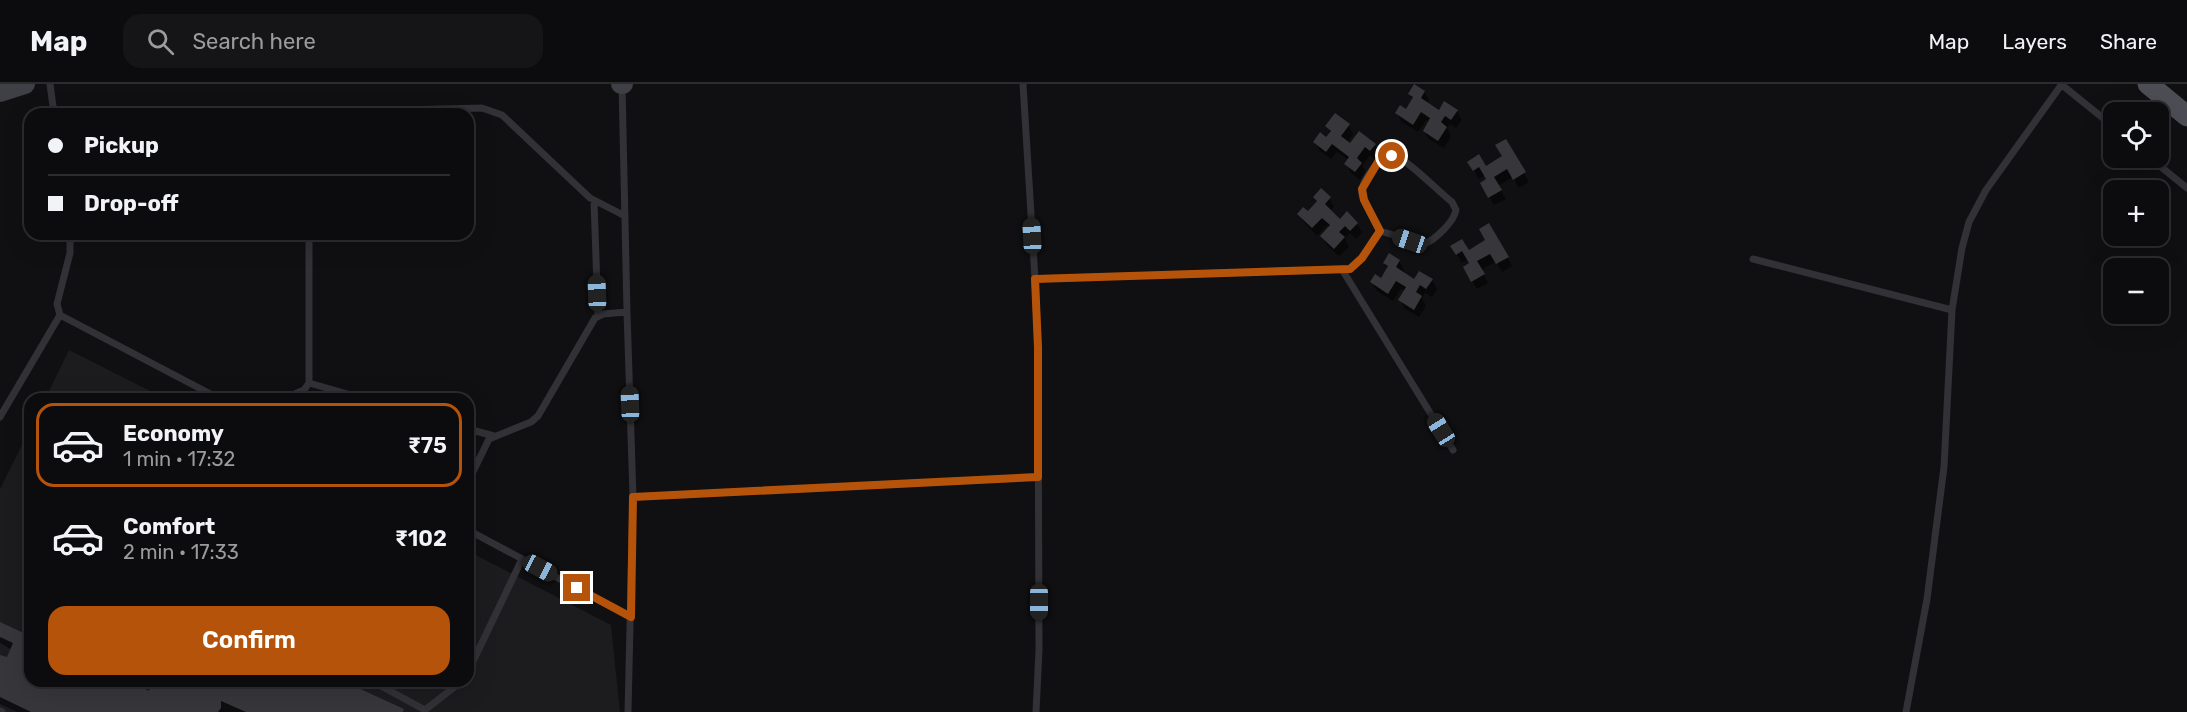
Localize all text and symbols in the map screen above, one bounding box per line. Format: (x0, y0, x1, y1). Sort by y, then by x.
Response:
search box (123, 14, 543, 68)
text: Map (30, 25, 87, 58)
icon: search (144, 25, 177, 58)
text: Search here (192, 28, 316, 55)
text: Map (1928, 29, 1969, 54)
text: Layers (2002, 29, 2067, 54)
text: Share (2100, 29, 2157, 54)
map controls (2103, 102, 2169, 324)
button: locate (2103, 102, 2169, 168)
text: Pickup (84, 132, 159, 159)
route start (1378, 142, 1405, 169)
button: + (2103, 180, 2169, 246)
text: Drop-off (84, 190, 179, 217)
car (1022, 218, 1042, 254)
car (1390, 227, 1430, 255)
button: − (2103, 258, 2169, 324)
car (587, 275, 607, 311)
car (620, 386, 640, 422)
car (1424, 410, 1458, 450)
icon: car (51, 418, 105, 472)
text: Economy (123, 420, 224, 447)
text: ₹75 (408, 432, 447, 459)
text: 1 min · 17:32 (123, 447, 235, 471)
icon: car (51, 511, 105, 565)
text: Comfort (123, 513, 215, 540)
text: ₹102 (395, 525, 447, 552)
text: 2 min · 17:33 (123, 540, 239, 564)
car (520, 552, 560, 584)
route end (563, 574, 590, 601)
car (1030, 584, 1048, 620)
button: Confirm (48, 606, 450, 675)

